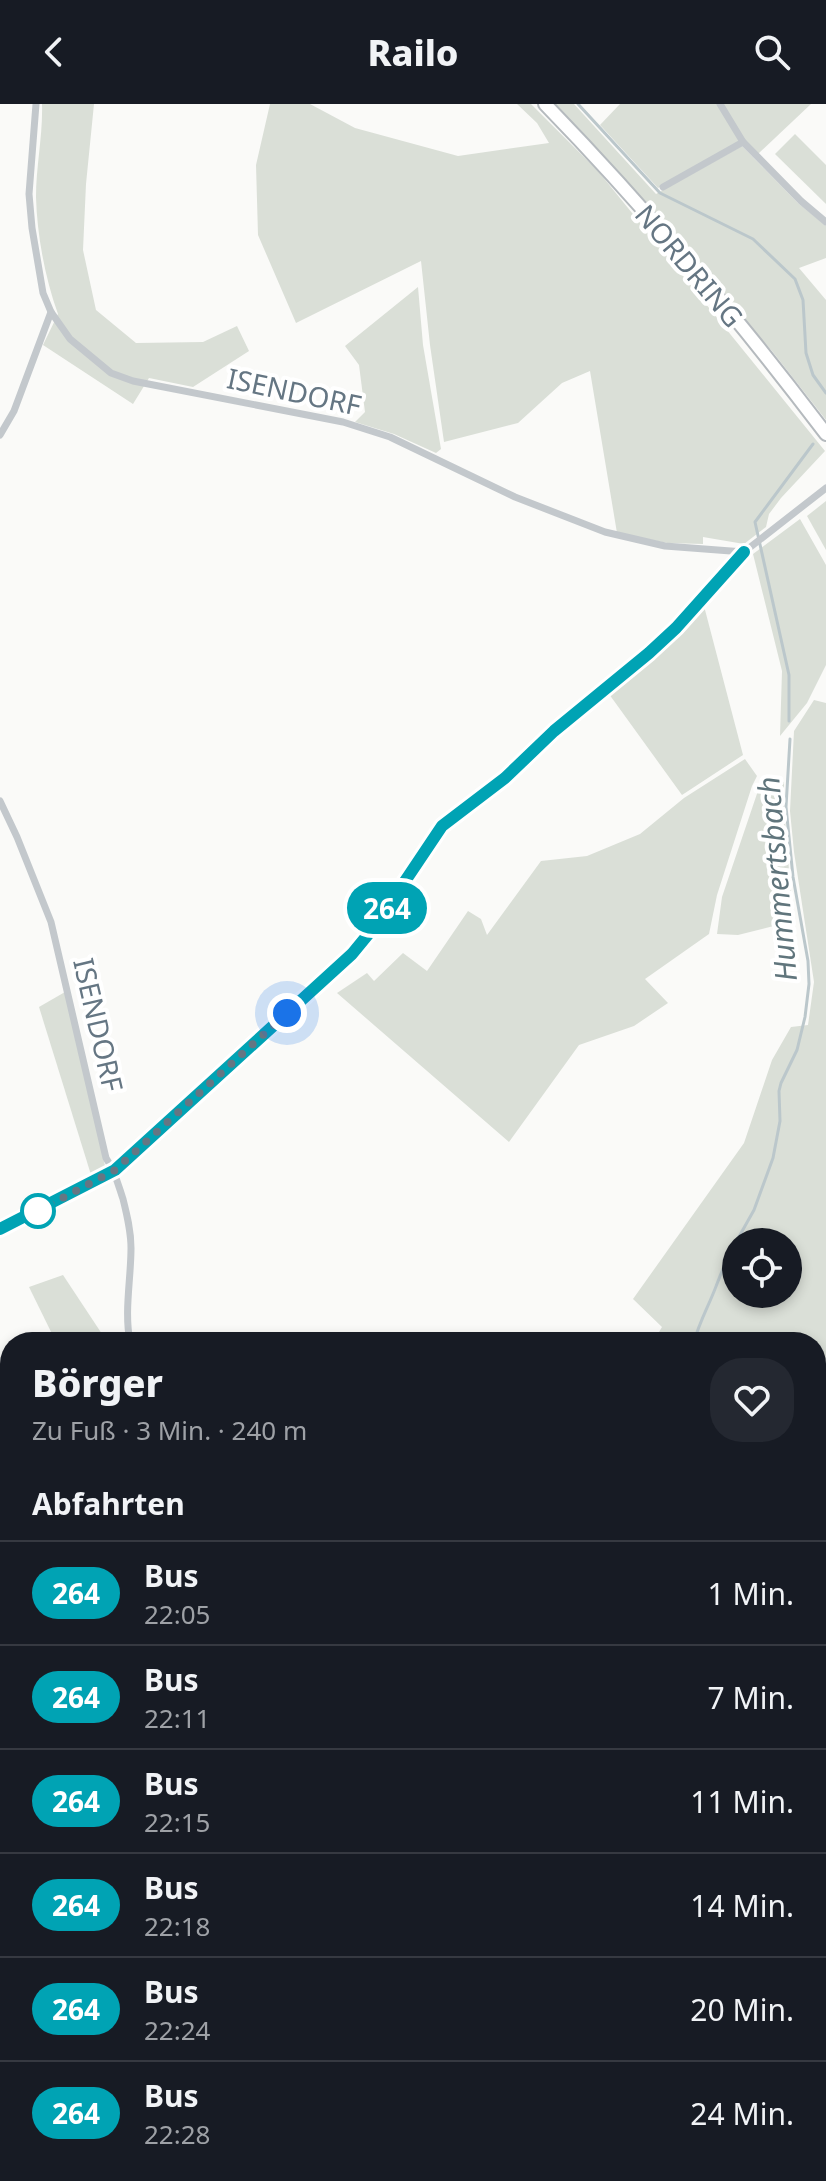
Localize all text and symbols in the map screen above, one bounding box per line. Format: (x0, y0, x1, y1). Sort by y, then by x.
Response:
text: Railo (368, 28, 458, 77)
icon: back (32, 30, 76, 74)
icon: search (750, 30, 794, 74)
street label: NORDRING (627, 196, 752, 335)
street label: ISENDORF (224, 358, 365, 424)
water label: Hummertsbach (747, 775, 806, 983)
line badge: 264 (341, 882, 433, 934)
text: 264 (363, 889, 411, 927)
street label: ISENDORF (65, 954, 133, 1095)
your location (267, 993, 307, 1033)
unlabelled marker (21, 1194, 55, 1228)
map controls (722, 1228, 802, 1308)
button: locate (722, 1228, 802, 1308)
text: Börger (32, 1356, 163, 1408)
button: heart (710, 1358, 794, 1442)
text: Zu Fuß · 3 Min. · 240 m (32, 1412, 307, 1448)
text: Abfahrten (32, 1483, 185, 1524)
text: Bus (144, 1555, 199, 1596)
text: 1 Min. (708, 1573, 794, 1614)
text: 264 (52, 1574, 100, 1612)
text: 22:05 (144, 1596, 210, 1632)
text: Bus (144, 1659, 199, 1700)
text: 7 Min. (708, 1677, 794, 1718)
text: 264 (52, 1678, 100, 1716)
text: 22:11 (144, 1700, 210, 1736)
text: Bus (144, 1763, 199, 1804)
text: 11 Min. (690, 1781, 794, 1822)
text: 264 (52, 1782, 100, 1820)
text: 22:15 (144, 1804, 210, 1840)
text: Bus (144, 1867, 199, 1908)
text: 14 Min. (690, 1885, 794, 1926)
text: 264 (52, 1886, 100, 1924)
text: 22:18 (144, 1908, 210, 1944)
text: Bus (144, 1971, 199, 2012)
text: 20 Min. (690, 1989, 794, 2030)
text: 264 (52, 1990, 100, 2028)
text: 22:24 (144, 2012, 210, 2048)
text: Bus (144, 2075, 199, 2116)
text: 24 Min. (690, 2093, 794, 2134)
text: 264 (52, 2094, 100, 2132)
text: 22:28 (144, 2116, 210, 2152)

